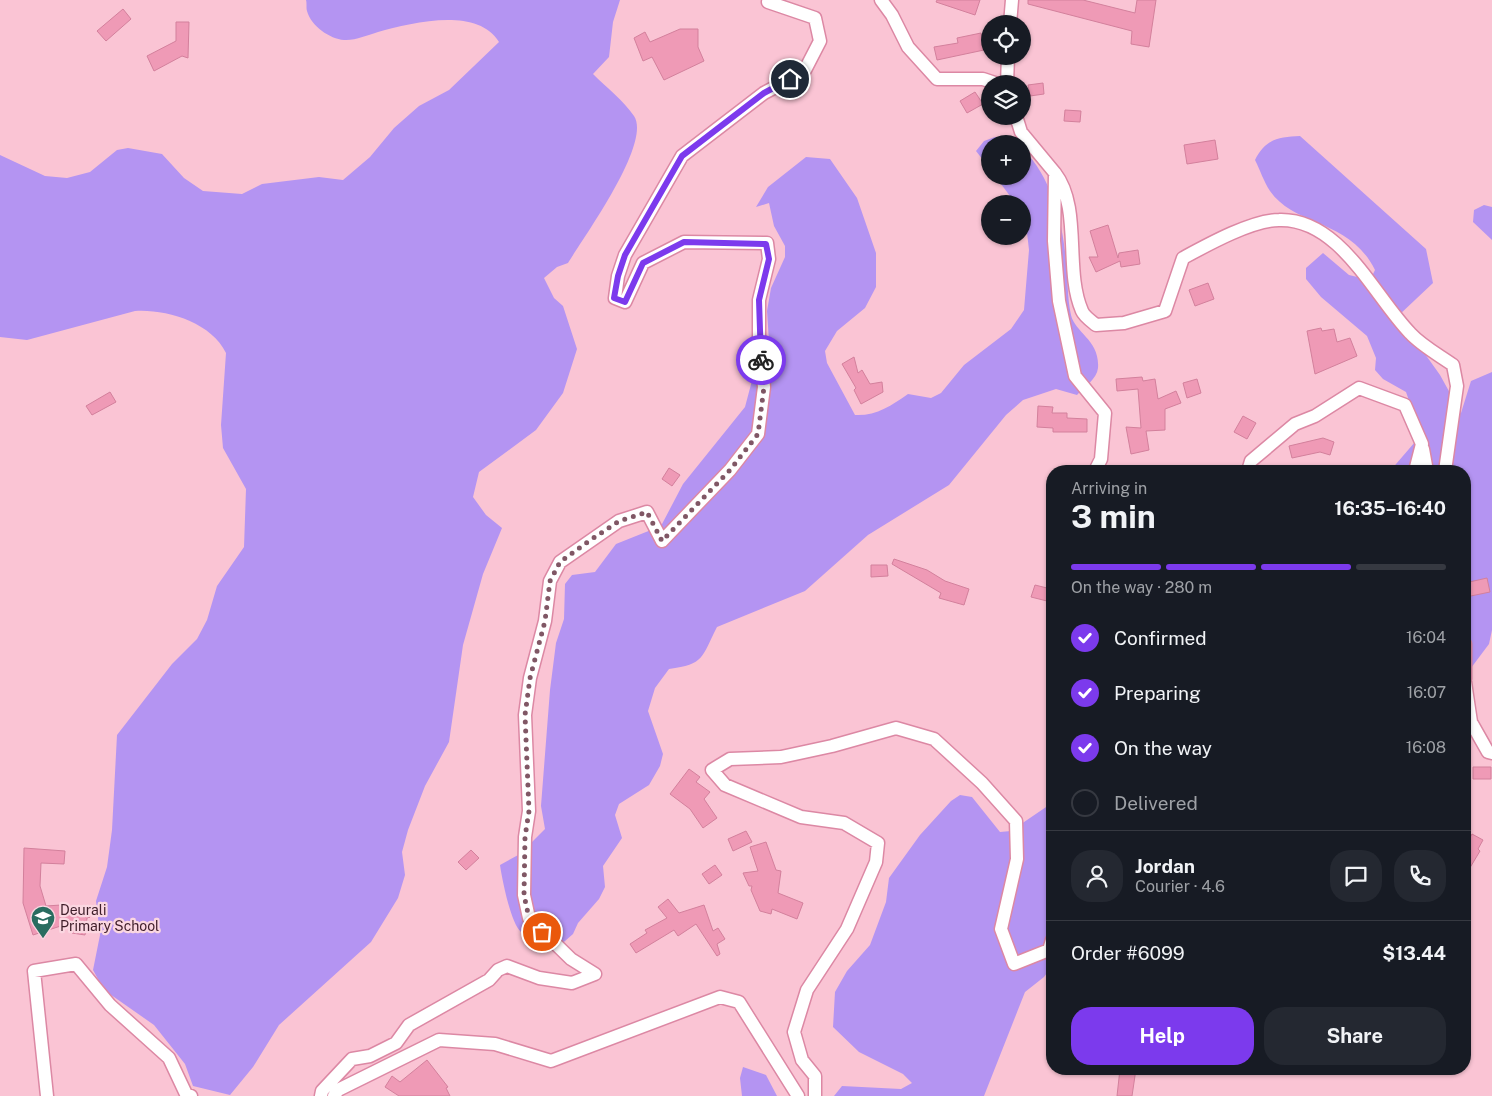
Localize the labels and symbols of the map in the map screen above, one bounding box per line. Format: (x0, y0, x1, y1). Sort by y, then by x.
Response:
pin (769, 58, 811, 100)
courier (736, 335, 786, 385)
place label: Deurali Primary School (60, 902, 159, 934)
school or university icon: Deurali Primary School (30, 905, 56, 939)
pin (521, 911, 563, 953)

